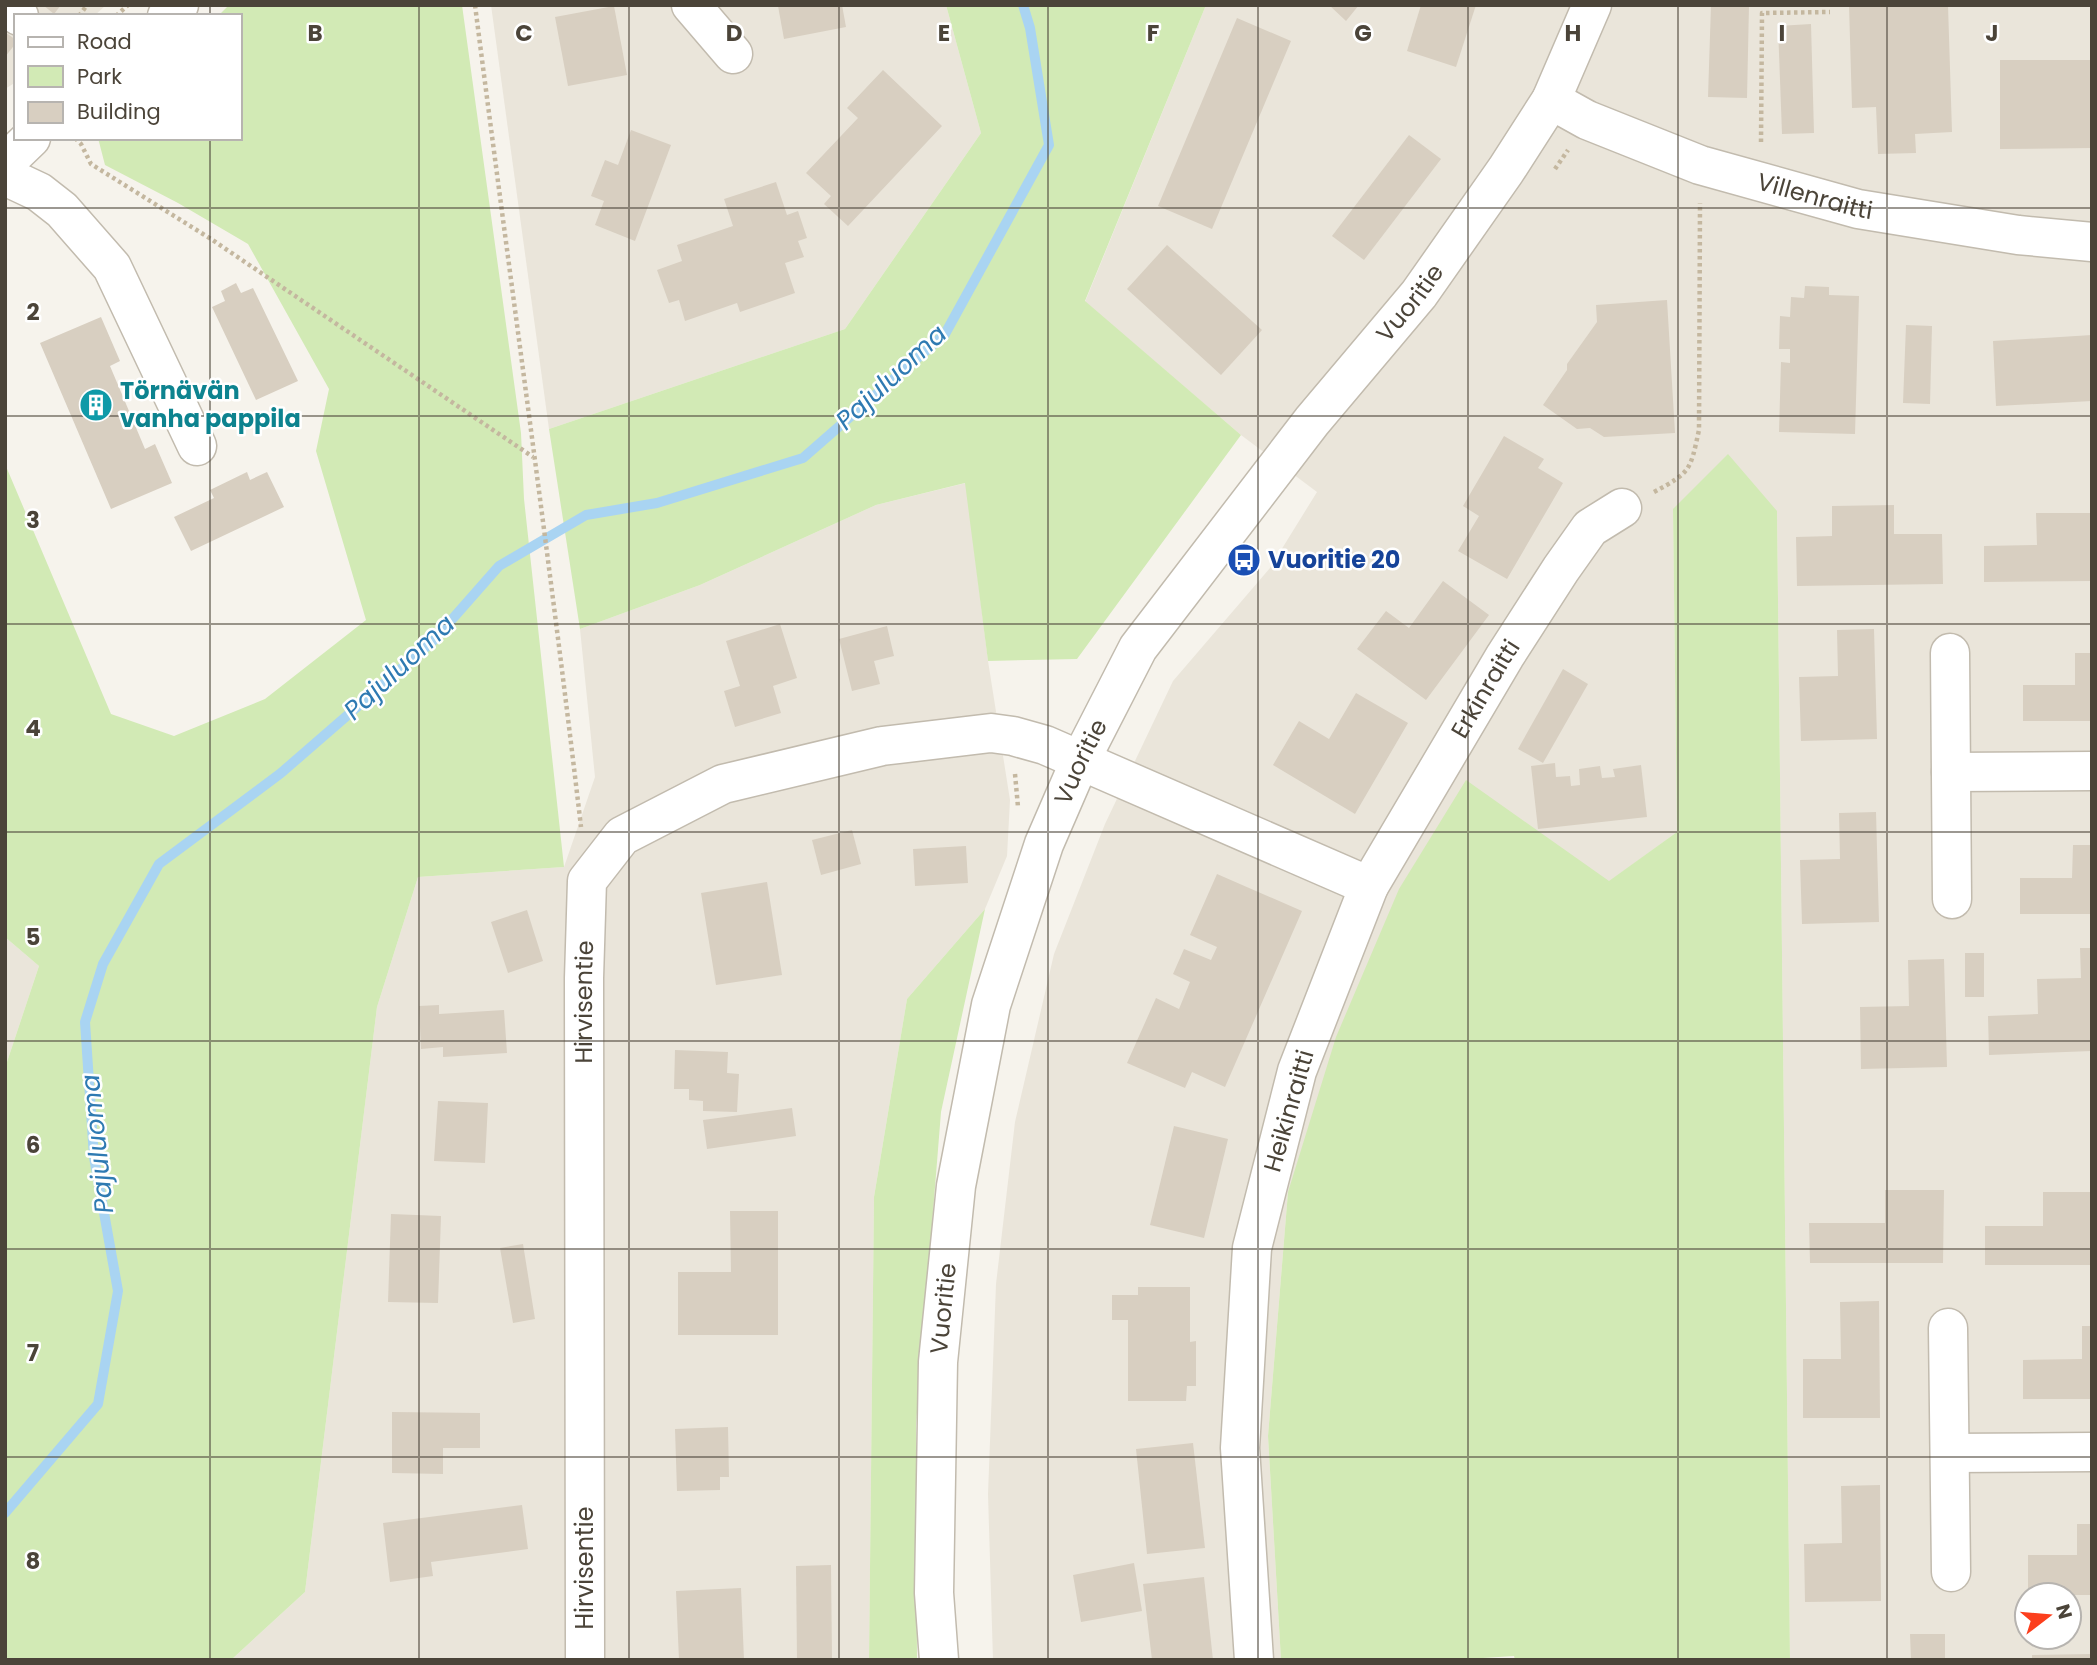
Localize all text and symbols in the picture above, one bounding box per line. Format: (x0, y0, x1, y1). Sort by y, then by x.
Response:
legend (14, 14, 242, 140)
text: B (307, 17, 323, 49)
text: C (515, 17, 533, 49)
text: D (726, 17, 742, 49)
text: E (938, 17, 950, 49)
text: F (1147, 17, 1159, 49)
text: G (1354, 17, 1372, 49)
text: H (1565, 17, 1581, 49)
text: I (1779, 17, 1785, 49)
text: J (1985, 17, 1999, 49)
text: Road (77, 27, 132, 56)
text: Park (77, 62, 122, 91)
text: Building (77, 97, 161, 126)
street label: Villenraitti (1753, 165, 1875, 227)
street label: Vuoritie (1368, 257, 1451, 349)
text: 2 (26, 296, 40, 328)
water label: Pajuluoma (828, 316, 954, 438)
place label: Törnävän vanha pappila (120, 374, 301, 435)
building icon: Törnävän vanha pappila (77, 386, 115, 424)
text: 3 (26, 504, 40, 536)
bus stop icon: Vuoritie 20 (1225, 541, 1263, 579)
place label: Vuoritie 20 (1268, 543, 1400, 576)
water label: Pajuluoma (336, 606, 462, 728)
street label: Erkinraitti (1443, 633, 1527, 744)
text: 4 (25, 712, 41, 744)
street label: Vuoritie (1046, 713, 1115, 810)
text: 5 (26, 921, 40, 953)
street label: Hirvisentie (567, 940, 601, 1064)
street label: Heikinraitti (1255, 1046, 1322, 1176)
water label: Pajuluoma (72, 1073, 122, 1215)
text: 6 (26, 1129, 40, 1161)
street label: Vuoritie (922, 1261, 964, 1356)
text: 7 (27, 1337, 39, 1369)
street label: Hirvisentie (568, 1506, 601, 1630)
text: 8 (26, 1545, 40, 1577)
north arrow (2013, 1581, 2083, 1651)
text: N (2049, 1601, 2079, 1622)

